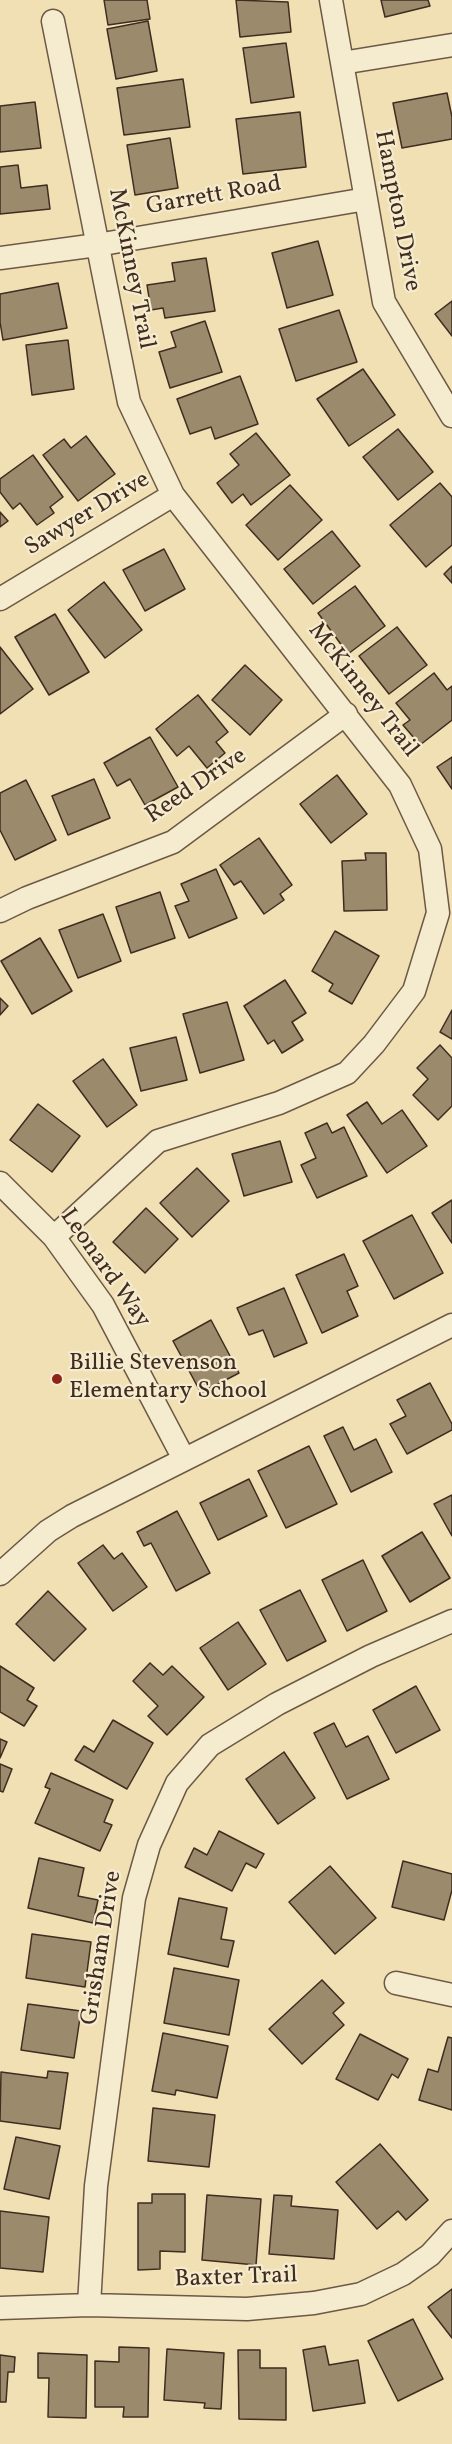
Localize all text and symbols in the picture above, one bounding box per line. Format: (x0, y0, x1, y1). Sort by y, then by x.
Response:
street label: Hampton Drive (366, 128, 426, 294)
street label: Garrett Road (144, 171, 284, 223)
street label: McKinney Trail (100, 186, 160, 352)
street label: Sawyer Drive (20, 466, 156, 564)
street label: McKinney Trail (300, 618, 424, 764)
street label: Reed Drive (141, 743, 253, 831)
street label: Leonard Way (52, 1204, 156, 1334)
place label: Billie Stevenson Elementary School (69, 1351, 267, 1407)
marker: Billie Stevenson Elementary School (50, 1372, 64, 1386)
street label: Grisham Drive (77, 1869, 129, 2027)
street label: Baxter Trail (174, 2262, 298, 2296)

